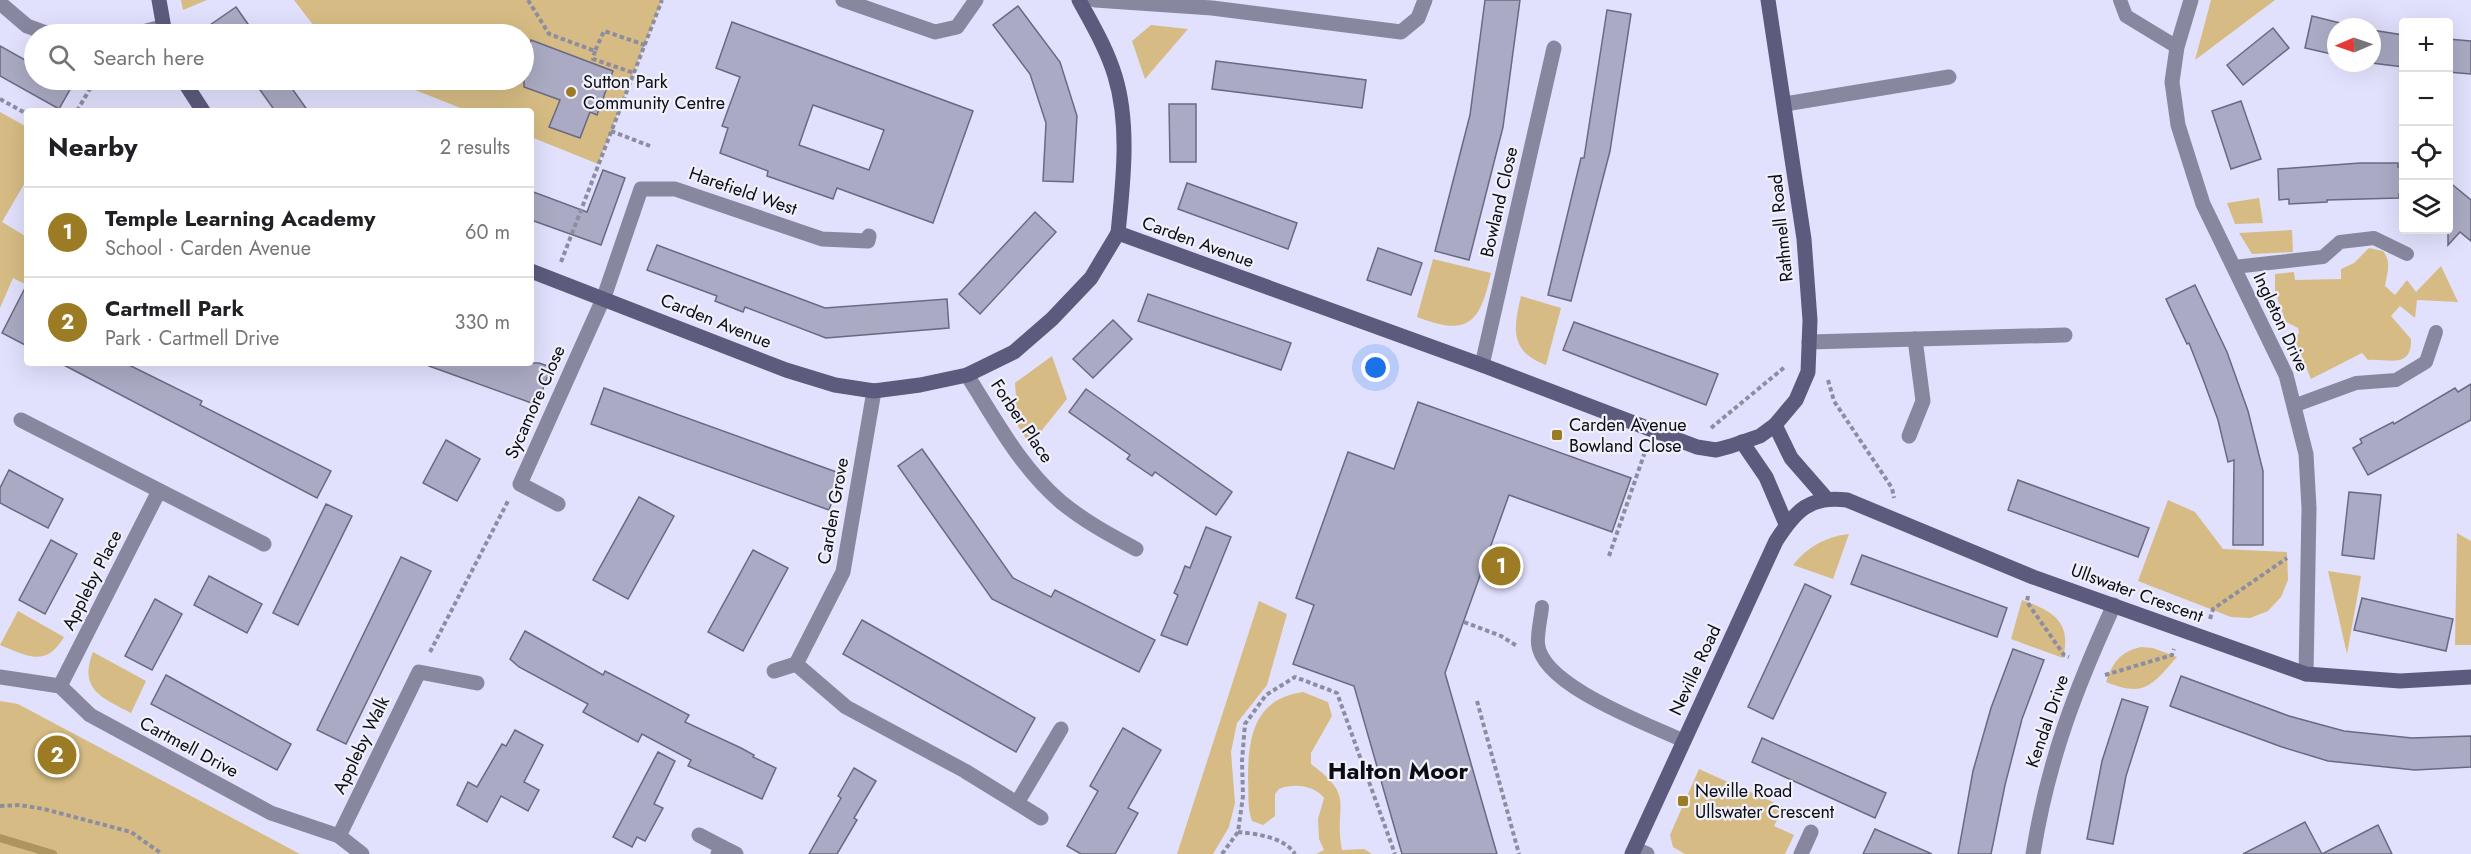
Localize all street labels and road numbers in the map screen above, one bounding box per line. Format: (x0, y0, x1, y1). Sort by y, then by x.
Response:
street label: Bowland Close (1474, 144, 1524, 260)
street label: Harefield West (685, 160, 801, 222)
street label: Rathmell Road (1762, 173, 1800, 283)
street label: Carden Avenue (1138, 210, 1258, 274)
street label: Ingleton Drive (2247, 268, 2315, 376)
street label: Carden Avenue (657, 287, 775, 355)
street label: Sycamore Close (498, 341, 572, 463)
street label: Forber Place (984, 374, 1060, 468)
street label: Carden Grove (811, 456, 855, 566)
street label: Appleby Place (56, 525, 128, 635)
street label: Ullswater Crescent (2067, 557, 2207, 629)
street label: Neville Road (1663, 620, 1727, 720)
street label: Kendal Drive (2019, 671, 2075, 771)
street label: Appleby Walk (326, 692, 396, 798)
street label: Cartmell Drive (135, 710, 243, 784)

